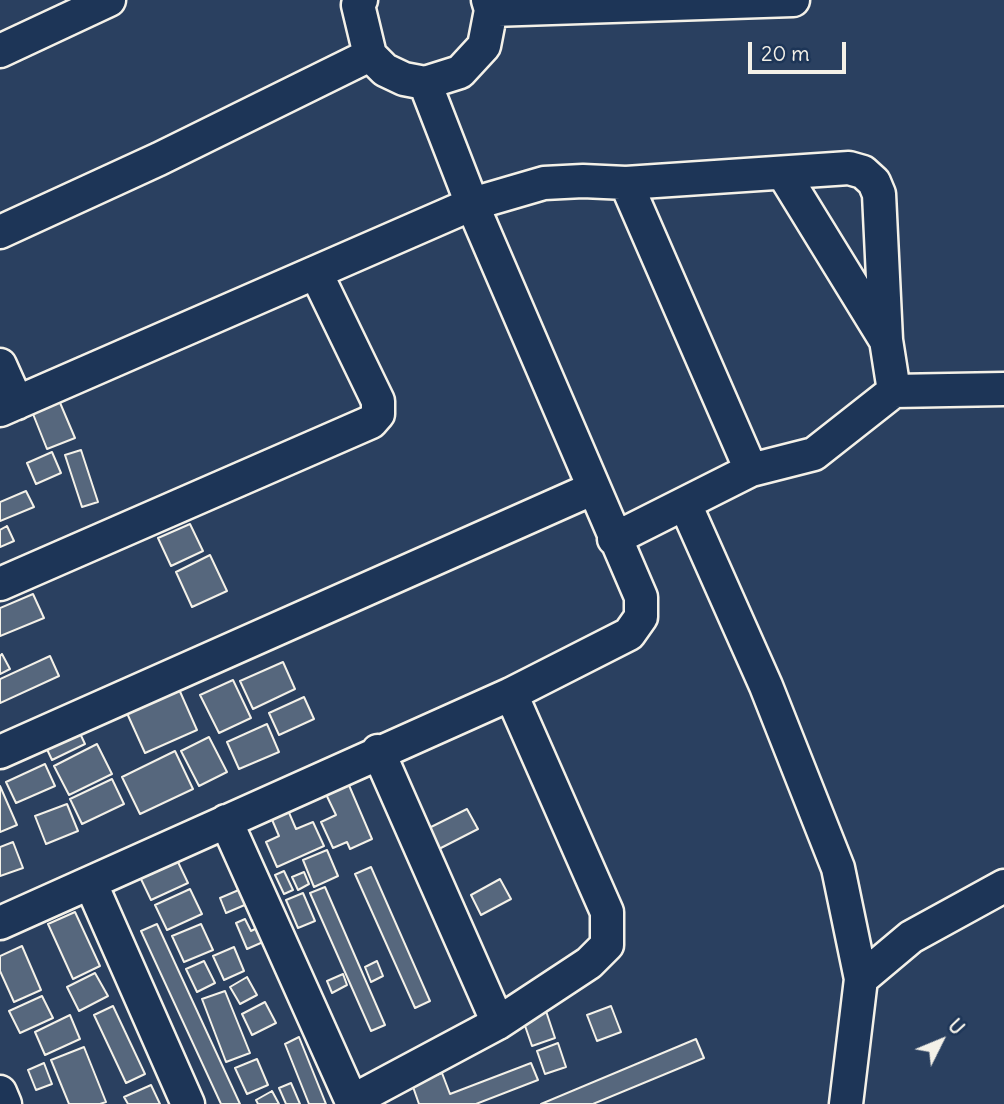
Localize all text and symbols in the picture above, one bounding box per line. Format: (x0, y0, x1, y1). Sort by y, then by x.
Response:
scale bar (752, 28, 850, 72)
text: 20 m (761, 40, 810, 67)
north arrow (906, 1006, 976, 1076)
text: U (943, 1014, 970, 1040)

